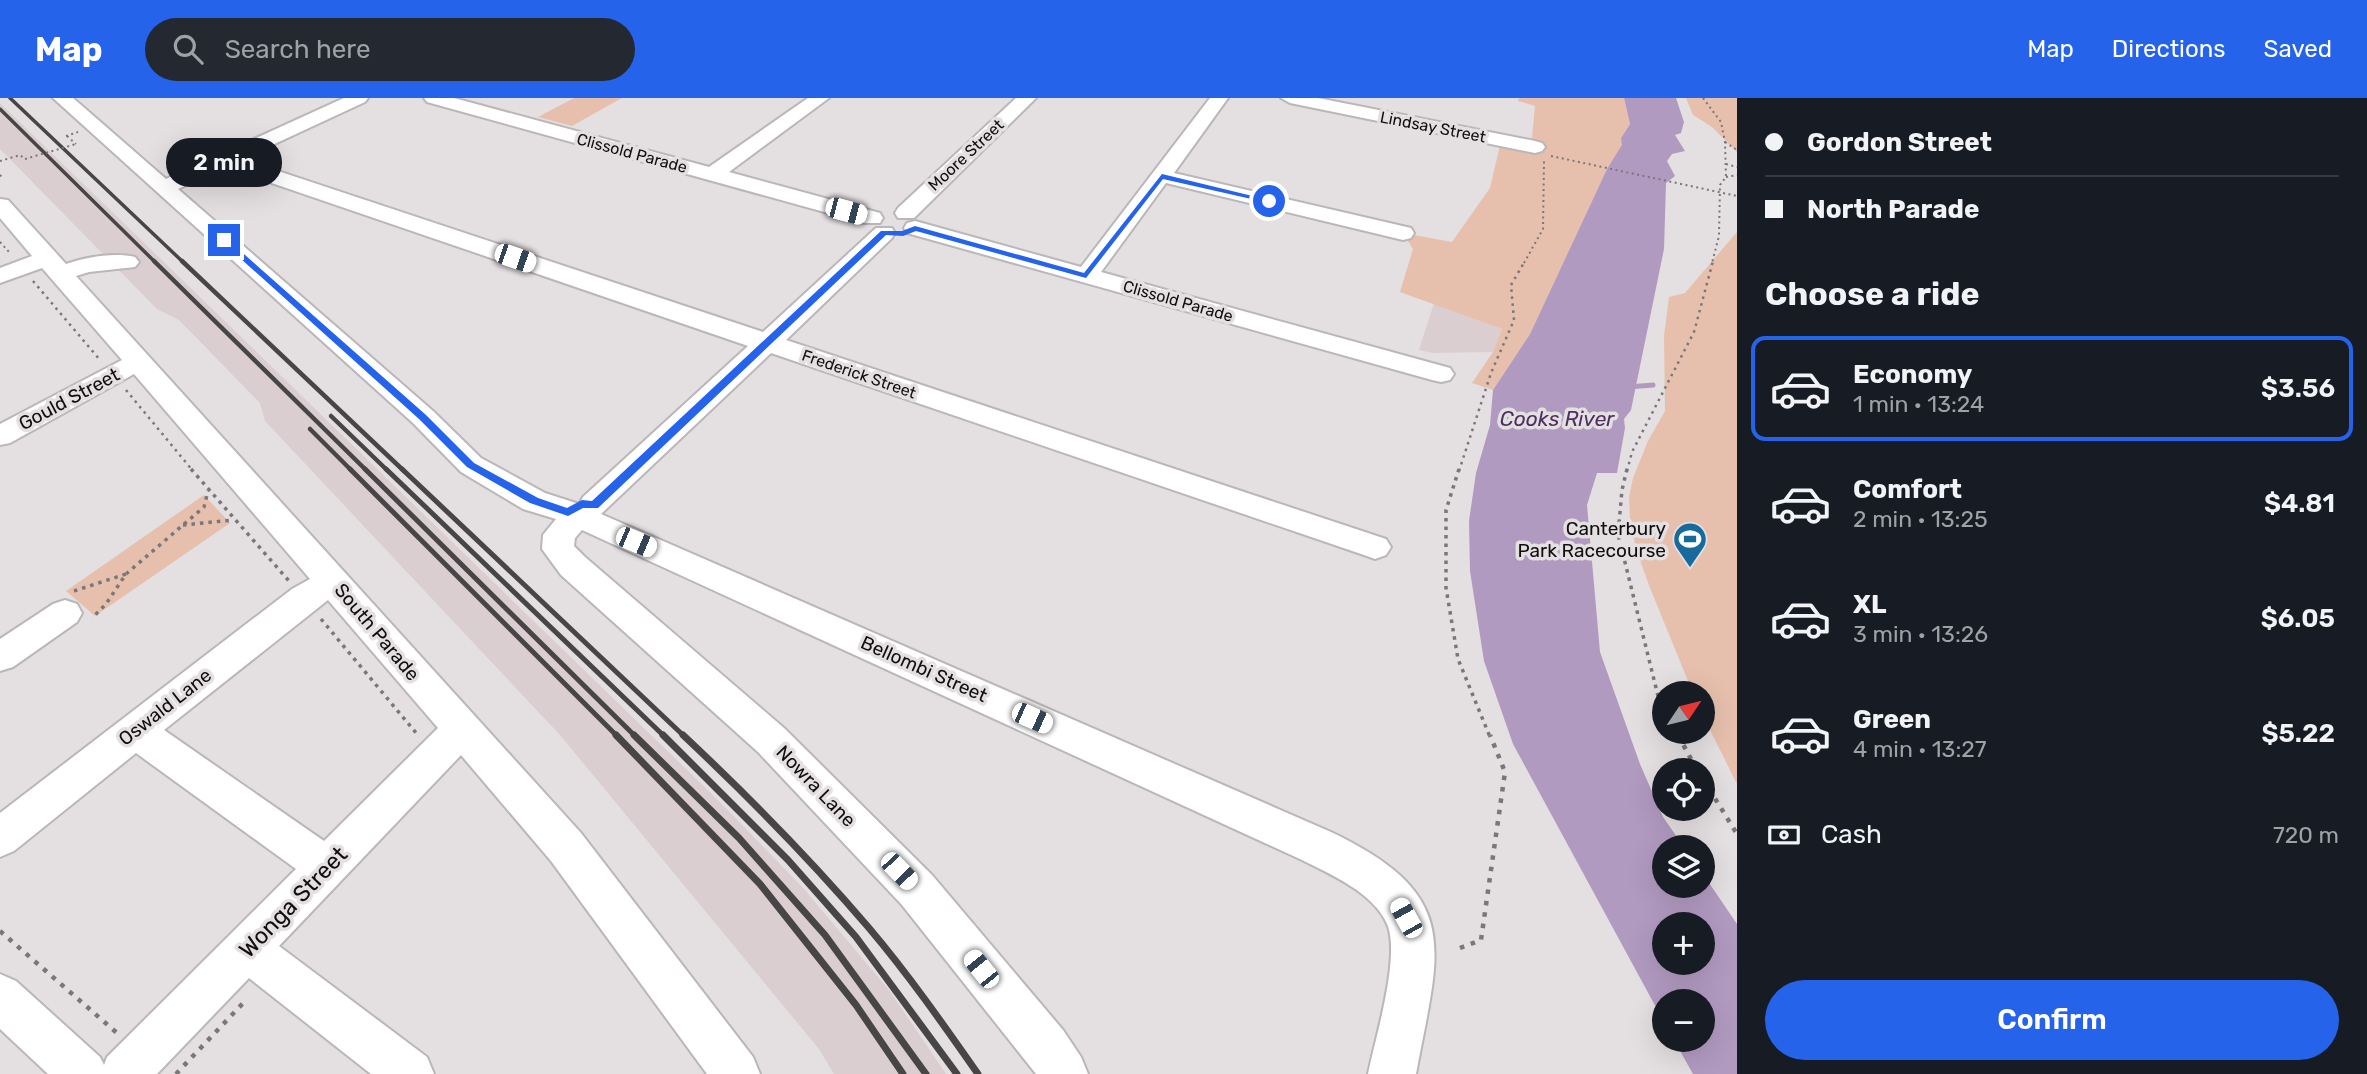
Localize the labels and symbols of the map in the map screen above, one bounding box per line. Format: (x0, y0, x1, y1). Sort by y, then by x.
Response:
street label: Lindsay Street (1378, 107, 1488, 147)
street label: Moore Street (924, 115, 1008, 195)
street label: Clissold Parade (575, 129, 689, 177)
callout: 2 min (166, 138, 282, 188)
route start (1253, 185, 1285, 217)
car (823, 195, 870, 227)
route end (208, 224, 240, 256)
car (492, 241, 539, 275)
street label: Clissold Parade (1121, 276, 1235, 326)
street label: Frederick Street (799, 346, 919, 402)
street label: Gould Street (15, 363, 124, 435)
water label: Cooks River (1500, 406, 1615, 431)
place label: Canterbury Park Racecourse (1518, 517, 1666, 562)
sports icon: Canterbury Park Racecourse (1671, 520, 1709, 569)
car (613, 524, 660, 560)
street label: South Parade (330, 579, 424, 685)
street label: Bellombi Street (857, 631, 991, 707)
street label: Oswald Lane (114, 664, 216, 750)
north arrow (1652, 681, 1715, 744)
car (1009, 700, 1056, 736)
street label: Nowra Lane (771, 740, 861, 832)
street label: Wonga Street (233, 841, 353, 963)
car (877, 849, 922, 893)
car (1387, 895, 1426, 941)
car (960, 946, 1003, 992)

